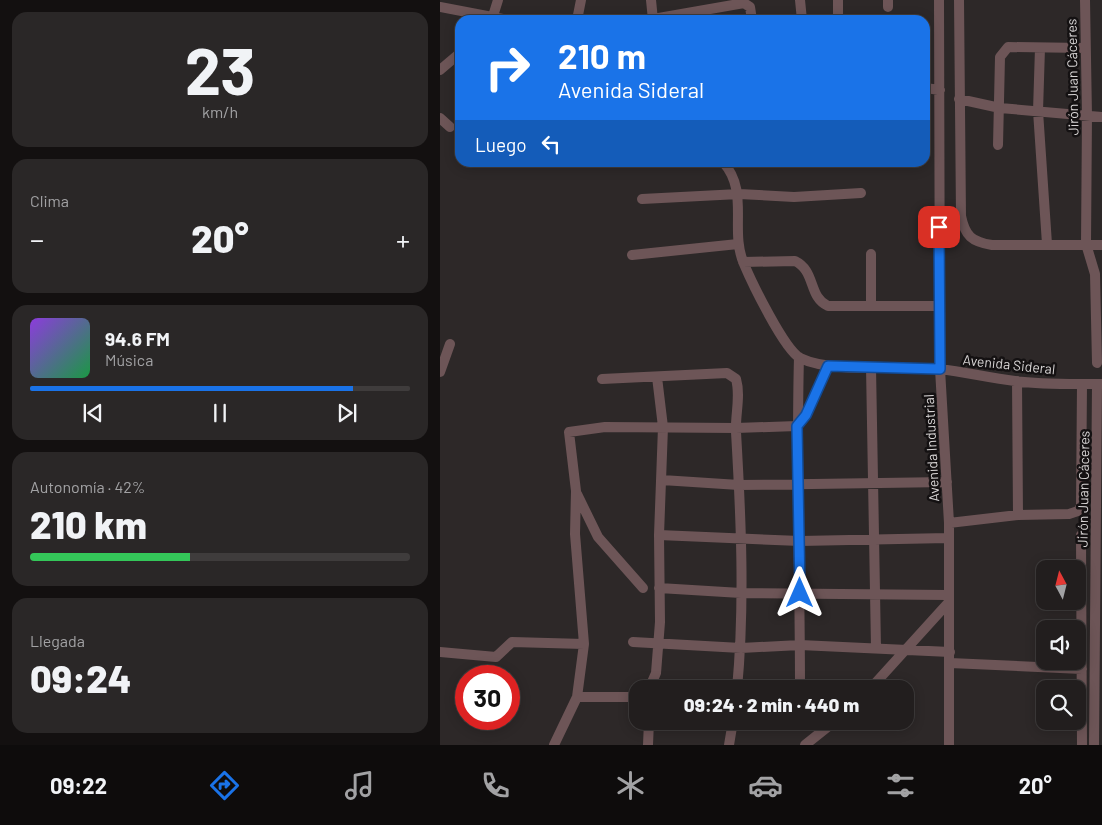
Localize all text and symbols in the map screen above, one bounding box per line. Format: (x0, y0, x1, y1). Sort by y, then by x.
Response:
street label: Jirón Juan Cáceres (1062, 18, 1082, 136)
text: 23 (185, 30, 255, 108)
text: 210 m (558, 34, 646, 76)
icon: right (475, 35, 540, 100)
text: Avenida Sideral (558, 76, 704, 102)
text: km/h (202, 102, 238, 121)
icon: left (537, 130, 565, 158)
text: Luego (475, 133, 527, 156)
text: Clima (30, 191, 69, 210)
pin (918, 206, 960, 248)
icon: arrive (925, 213, 953, 241)
text: 20° (191, 215, 249, 261)
text: − (30, 222, 44, 256)
text: + (396, 222, 410, 256)
text: 94.6 FM (105, 327, 170, 350)
text: Música (105, 350, 153, 369)
street label: Avenida Sideral (962, 351, 1056, 377)
street label: Avenida Industrial (920, 394, 942, 502)
icon: previous (79, 399, 107, 427)
icon: pause (206, 399, 234, 427)
icon: next (333, 399, 361, 427)
street label: Jirón Juan Cáceres (1073, 430, 1093, 548)
text: Autonomía · 42% (30, 477, 145, 496)
text: 210 km (30, 501, 147, 547)
north arrow (1036, 560, 1086, 610)
map controls (1036, 560, 1086, 730)
position arrow (773, 566, 825, 618)
button: sound (1036, 620, 1086, 670)
text: Llegada (30, 631, 85, 650)
text: 09:24 (30, 655, 131, 701)
speed limit sign: 30 (455, 665, 520, 730)
button: search (1036, 680, 1086, 730)
text: 09:24 · 2 min · 440 m (684, 693, 859, 716)
icon: directions (207, 768, 242, 803)
icon: music (342, 768, 377, 803)
icon: phone (478, 768, 513, 803)
icon: climate (613, 768, 648, 803)
icon: car (748, 768, 783, 803)
icon: filters (883, 768, 918, 803)
text: 09:22 (50, 772, 107, 798)
text: 20° (1019, 772, 1052, 798)

